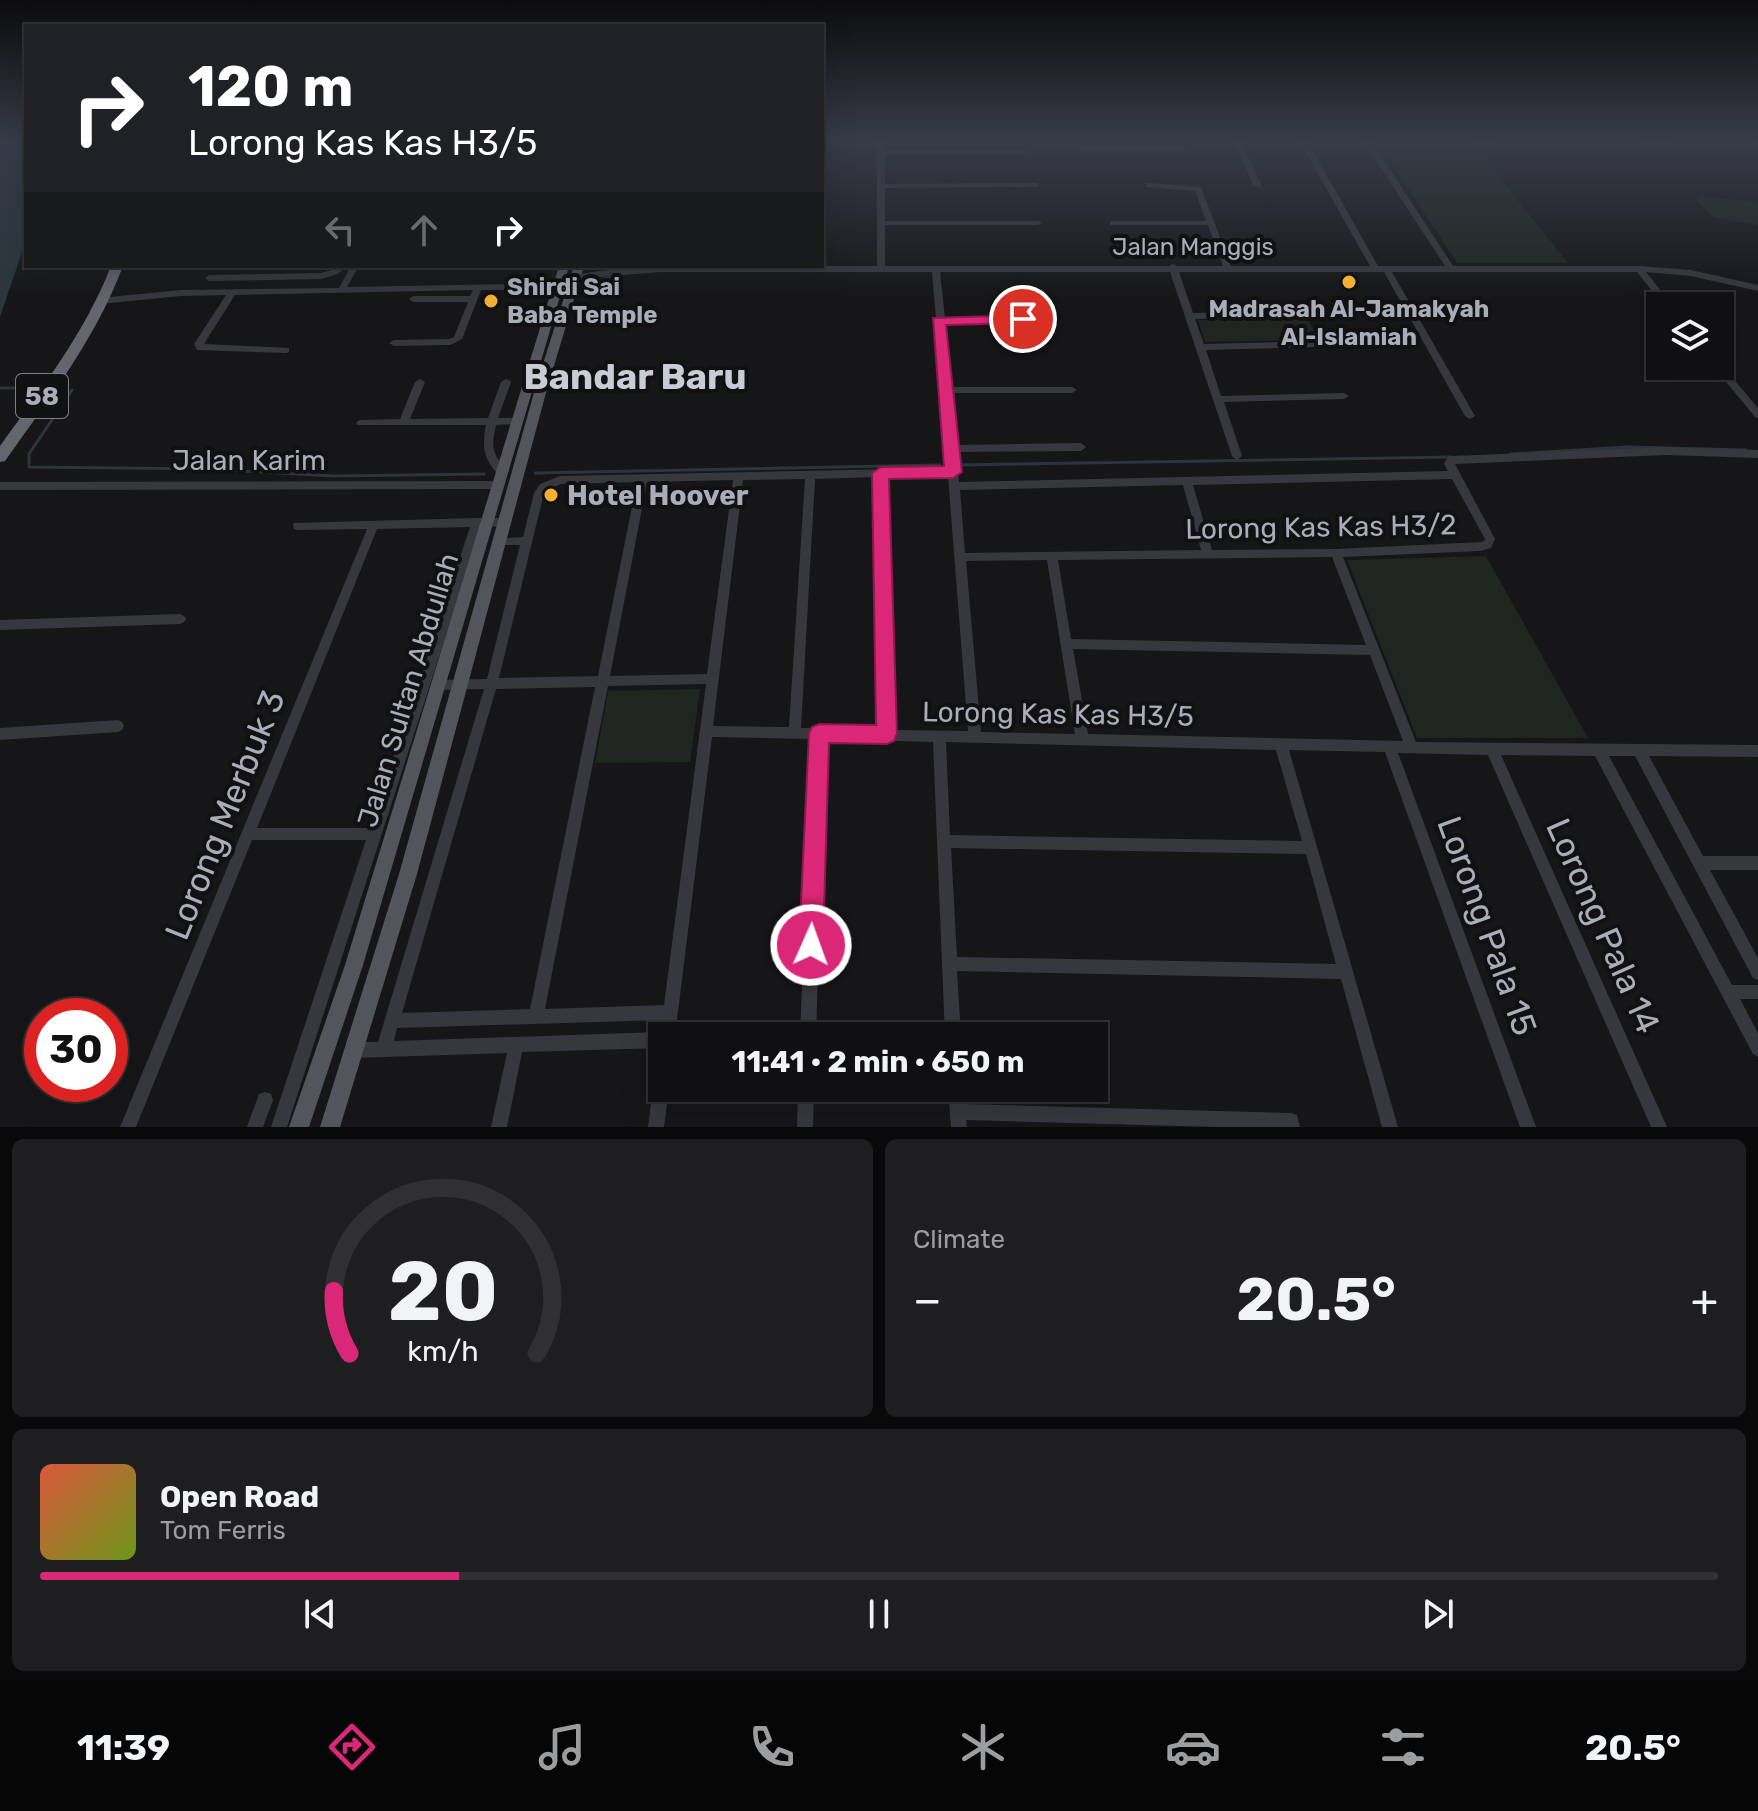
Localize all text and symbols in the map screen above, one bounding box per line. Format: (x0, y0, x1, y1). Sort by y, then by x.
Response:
text: 120 m (188, 54, 354, 120)
icon: right (56, 56, 160, 160)
text: Lorong Kas Kas H3/5 (188, 121, 537, 164)
icon: left (318, 208, 362, 252)
icon: ahead (402, 208, 446, 252)
icon: right (486, 208, 530, 252)
street label: Jalan Manggis (1112, 233, 1274, 261)
place label: Shirdi Sai Baba Temple (507, 273, 657, 329)
marker: Madrasah Al-Jamakyah Al-Islamiah (1340, 273, 1358, 291)
pin (989, 285, 1057, 353)
marker: Shirdi Sai Baba Temple (482, 292, 500, 310)
map controls (1646, 292, 1734, 380)
button: layers (1646, 292, 1734, 380)
place label: Madrasah Al-Jamakyah Al-Islamiah (1209, 295, 1489, 351)
icon: arrive (1001, 297, 1045, 341)
district label: Bandar Baru (524, 355, 747, 398)
road number: 58 (16, 374, 68, 418)
street label: Jalan Karim (172, 444, 326, 477)
place label: Hotel Hoover (567, 479, 749, 512)
marker: Hotel Hoover (542, 486, 560, 504)
street label: Lorong Kas Kas H3/2 (1185, 508, 1457, 546)
street label: Jalan Sultan Abdullah (351, 549, 465, 831)
street label: Lorong Merbuk 3 (156, 684, 294, 946)
street label: Lorong Kas Kas H3/5 (922, 695, 1194, 733)
street label: Lorong Pala 15 (1428, 811, 1546, 1041)
street label: Lorong Pala 14 (1537, 812, 1669, 1040)
position arrow (769, 903, 853, 987)
speed limit sign: 30 (24, 998, 128, 1102)
text: 11:41 · 2 min · 650 m (731, 1044, 1025, 1080)
text: Climate (913, 1224, 1005, 1255)
text: 20 (387, 1242, 498, 1341)
text: 20.5° (1236, 1264, 1396, 1335)
text: − (913, 1274, 942, 1326)
text: + (1691, 1274, 1718, 1326)
text: km/h (407, 1334, 478, 1368)
text: Open Road (160, 1479, 319, 1515)
text: Tom Ferris (160, 1515, 286, 1546)
icon: previous (298, 1592, 342, 1636)
icon: pause (857, 1592, 901, 1636)
icon: next (1416, 1592, 1460, 1636)
icon: directions (324, 1719, 380, 1775)
icon: music (534, 1719, 590, 1775)
icon: phone (744, 1719, 800, 1775)
icon: climate (955, 1719, 1011, 1775)
icon: car (1165, 1719, 1221, 1775)
icon: filters (1375, 1719, 1431, 1775)
text: 11:39 (77, 1726, 170, 1769)
text: 20.5° (1585, 1726, 1681, 1769)

